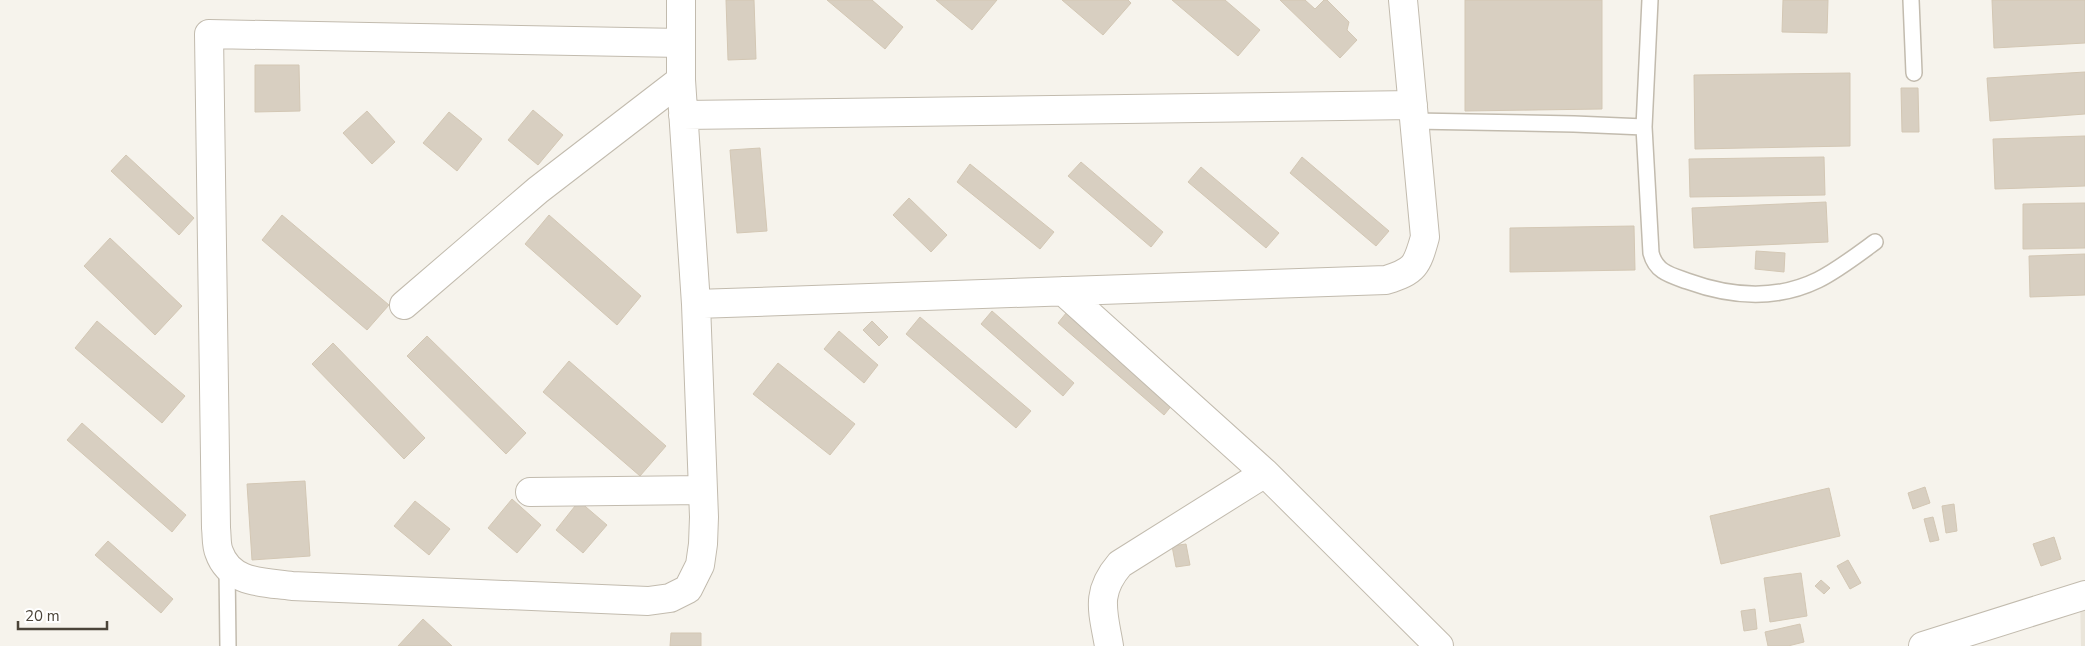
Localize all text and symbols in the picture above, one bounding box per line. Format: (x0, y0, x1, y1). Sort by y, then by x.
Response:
scale bar (18, 598, 106, 630)
text: 20 m (25, 606, 60, 626)

